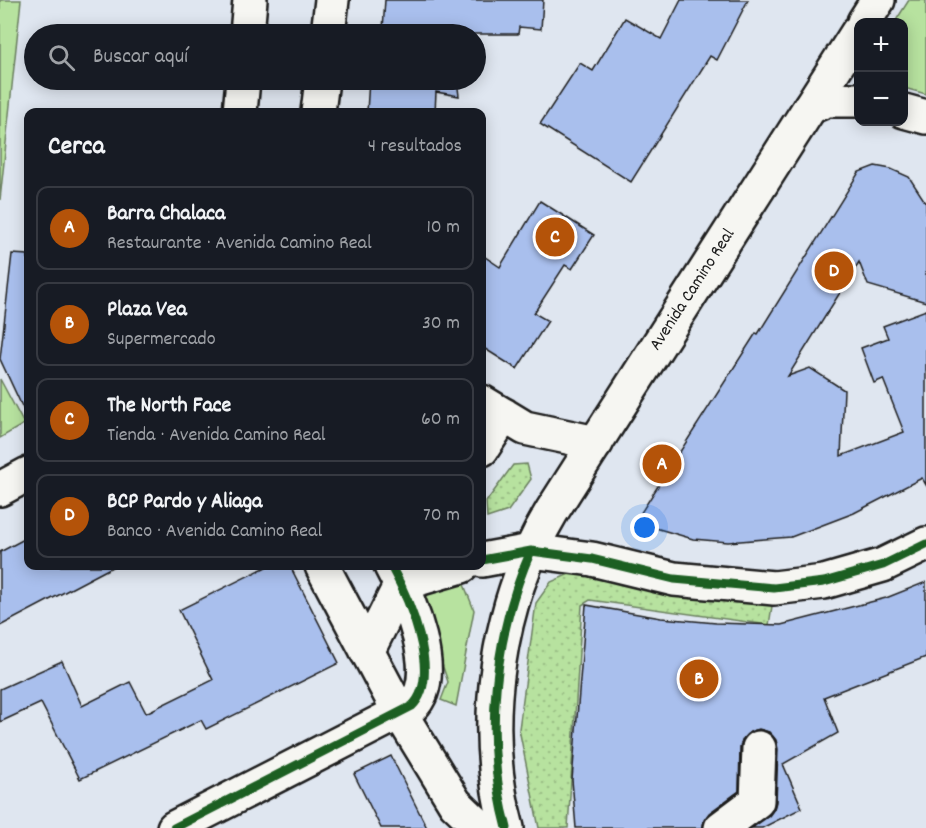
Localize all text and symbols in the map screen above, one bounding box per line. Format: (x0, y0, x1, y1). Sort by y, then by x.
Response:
map controls (854, 18, 908, 126)
button: + (854, 18, 908, 72)
search box (24, 24, 486, 90)
icon: search (45, 41, 78, 74)
text: Buscar aquí (93, 42, 188, 73)
button: − (854, 72, 908, 126)
text: Cerca (48, 129, 105, 166)
text: 4 resultados (368, 133, 462, 161)
text: Barra Chalaca (107, 199, 225, 230)
text: A (64, 214, 75, 242)
text: 10 m (426, 214, 460, 242)
pin: C (536, 214, 574, 260)
street label: Avenida Camino Real (644, 224, 742, 356)
text: Restaurante · Avenida Camino Real (107, 230, 372, 258)
pin: D (814, 248, 854, 294)
text: Plaza Vea (107, 295, 187, 326)
text: B (65, 310, 74, 338)
text: 30 m (422, 310, 460, 338)
text: Supermercado (107, 326, 216, 354)
text: The North Face (107, 391, 231, 422)
text: C (65, 406, 74, 434)
text: 60 m (421, 406, 460, 434)
text: Tienda · Avenida Camino Real (107, 422, 326, 450)
pin: A (642, 442, 682, 486)
text: BCP Pardo y Aliaga (107, 487, 262, 518)
text: D (64, 502, 75, 530)
text: 70 m (423, 502, 460, 530)
your location (630, 513, 659, 542)
text: Banco · Avenida Camino Real (107, 518, 322, 546)
pin: B (680, 656, 718, 702)

